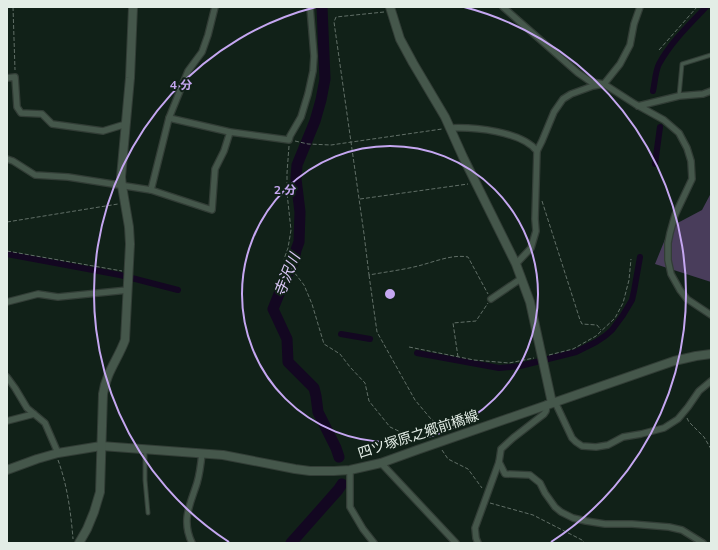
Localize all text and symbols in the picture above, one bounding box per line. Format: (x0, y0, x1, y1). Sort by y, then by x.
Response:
text: 4 分 (170, 77, 192, 93)
text: 2 分 (274, 182, 296, 198)
water label: 寺沢川 (269, 249, 305, 300)
centre of rings (383, 287, 397, 301)
street label: 四ツ塚原之郷前橋線 (355, 406, 481, 463)

